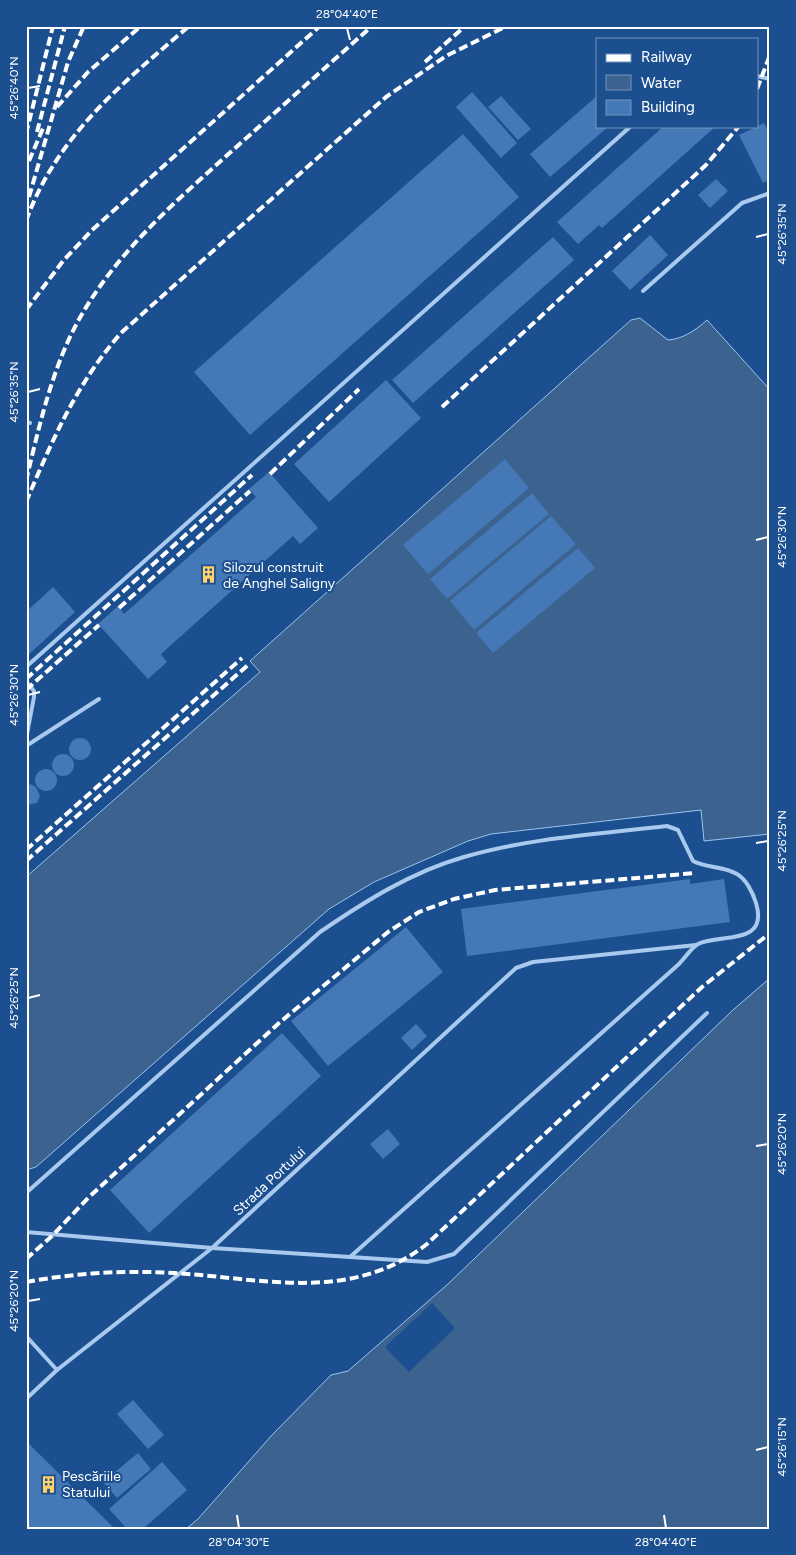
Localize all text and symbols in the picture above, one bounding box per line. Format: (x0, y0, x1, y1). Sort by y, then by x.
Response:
text: 28°04'40"E (316, 7, 378, 21)
legend (596, 38, 758, 128)
text: Railway (641, 48, 692, 66)
text: 45°26'40"N (7, 57, 21, 119)
text: Water (641, 74, 681, 92)
text: Building (641, 98, 695, 116)
text: 45°26'35"N (775, 203, 789, 265)
text: 45°26'35"N (7, 361, 21, 423)
text: 45°26'30"N (775, 506, 789, 568)
place label: Silozul construit de Anghel Saligny (223, 559, 336, 592)
building icon: Silozul construit de Anghel Saligny (199, 565, 219, 585)
text: 45°26'30"N (7, 664, 21, 726)
text: 45°26'25"N (775, 810, 789, 872)
text: 45°26'25"N (7, 967, 21, 1029)
text: 45°26'20"N (775, 1113, 789, 1175)
street label: Strada Portului (230, 1144, 309, 1219)
text: 45°26'20"N (7, 1270, 21, 1332)
text: 45°26'15"N (775, 1417, 789, 1477)
place label: Pescăriile Statului (62, 1468, 121, 1501)
building icon: Pescăriile Statului (38, 1474, 58, 1494)
text: 28°04'30"E (208, 1535, 270, 1549)
text: 28°04'40"E (635, 1535, 697, 1549)

